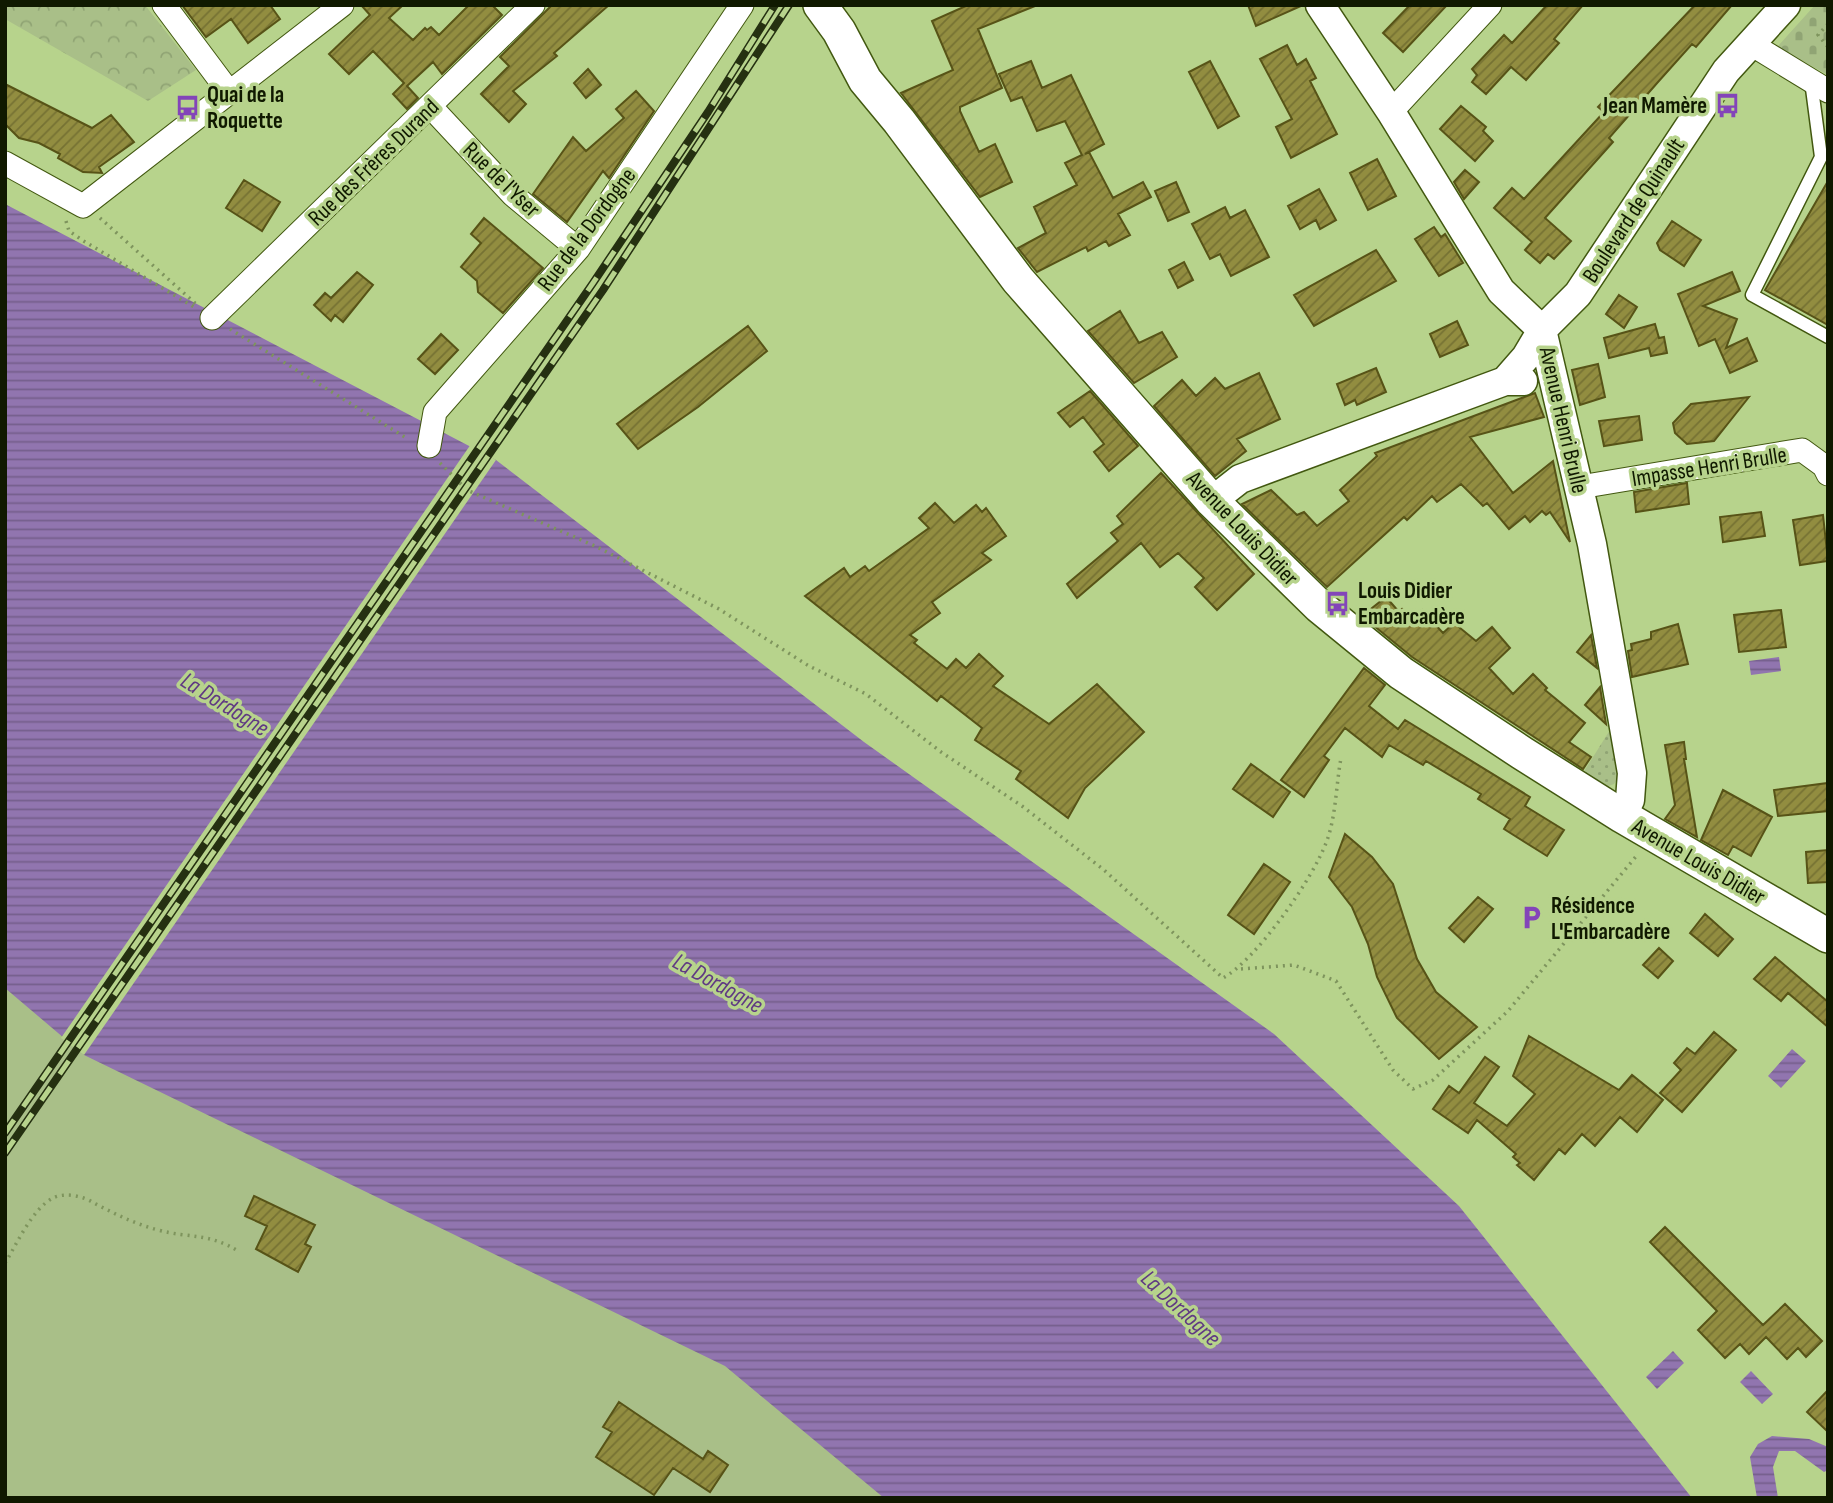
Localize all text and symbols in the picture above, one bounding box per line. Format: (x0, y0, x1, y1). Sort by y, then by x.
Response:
place label: Quai de la Roquette (207, 81, 284, 135)
bus stop icon: Jean Mamère (1713, 91, 1741, 119)
place label: Jean Mamère (1602, 92, 1707, 120)
bus stop icon: Quai de la Roquette (173, 93, 201, 121)
street label: Rue des Frères Durand (302, 93, 445, 232)
street label: Boulevard de Quinault (1577, 133, 1691, 288)
street label: Rue de l'Yser (457, 136, 546, 224)
street label: Rue de la Dordogne (531, 163, 642, 297)
street label: Avenue Henri Brulle (1532, 343, 1593, 496)
street label: Impasse Henri Brulle (1630, 441, 1789, 493)
street label: Avenue Louis Didier (1180, 465, 1304, 592)
place label: Louis Didier Embarcadère (1358, 577, 1465, 631)
bus stop icon: Louis Didier Embarcadère (1324, 589, 1352, 617)
water label: La Dordogne (175, 666, 274, 743)
street label: Avenue Louis Didier (1626, 812, 1770, 911)
place label: Résidence L'Embarcadère (1551, 892, 1670, 946)
parking icon: Résidence L'Embarcadère (1517, 904, 1545, 932)
water label: La Dordogne (668, 947, 768, 1020)
water label: La Dordogne (1135, 1264, 1227, 1353)

